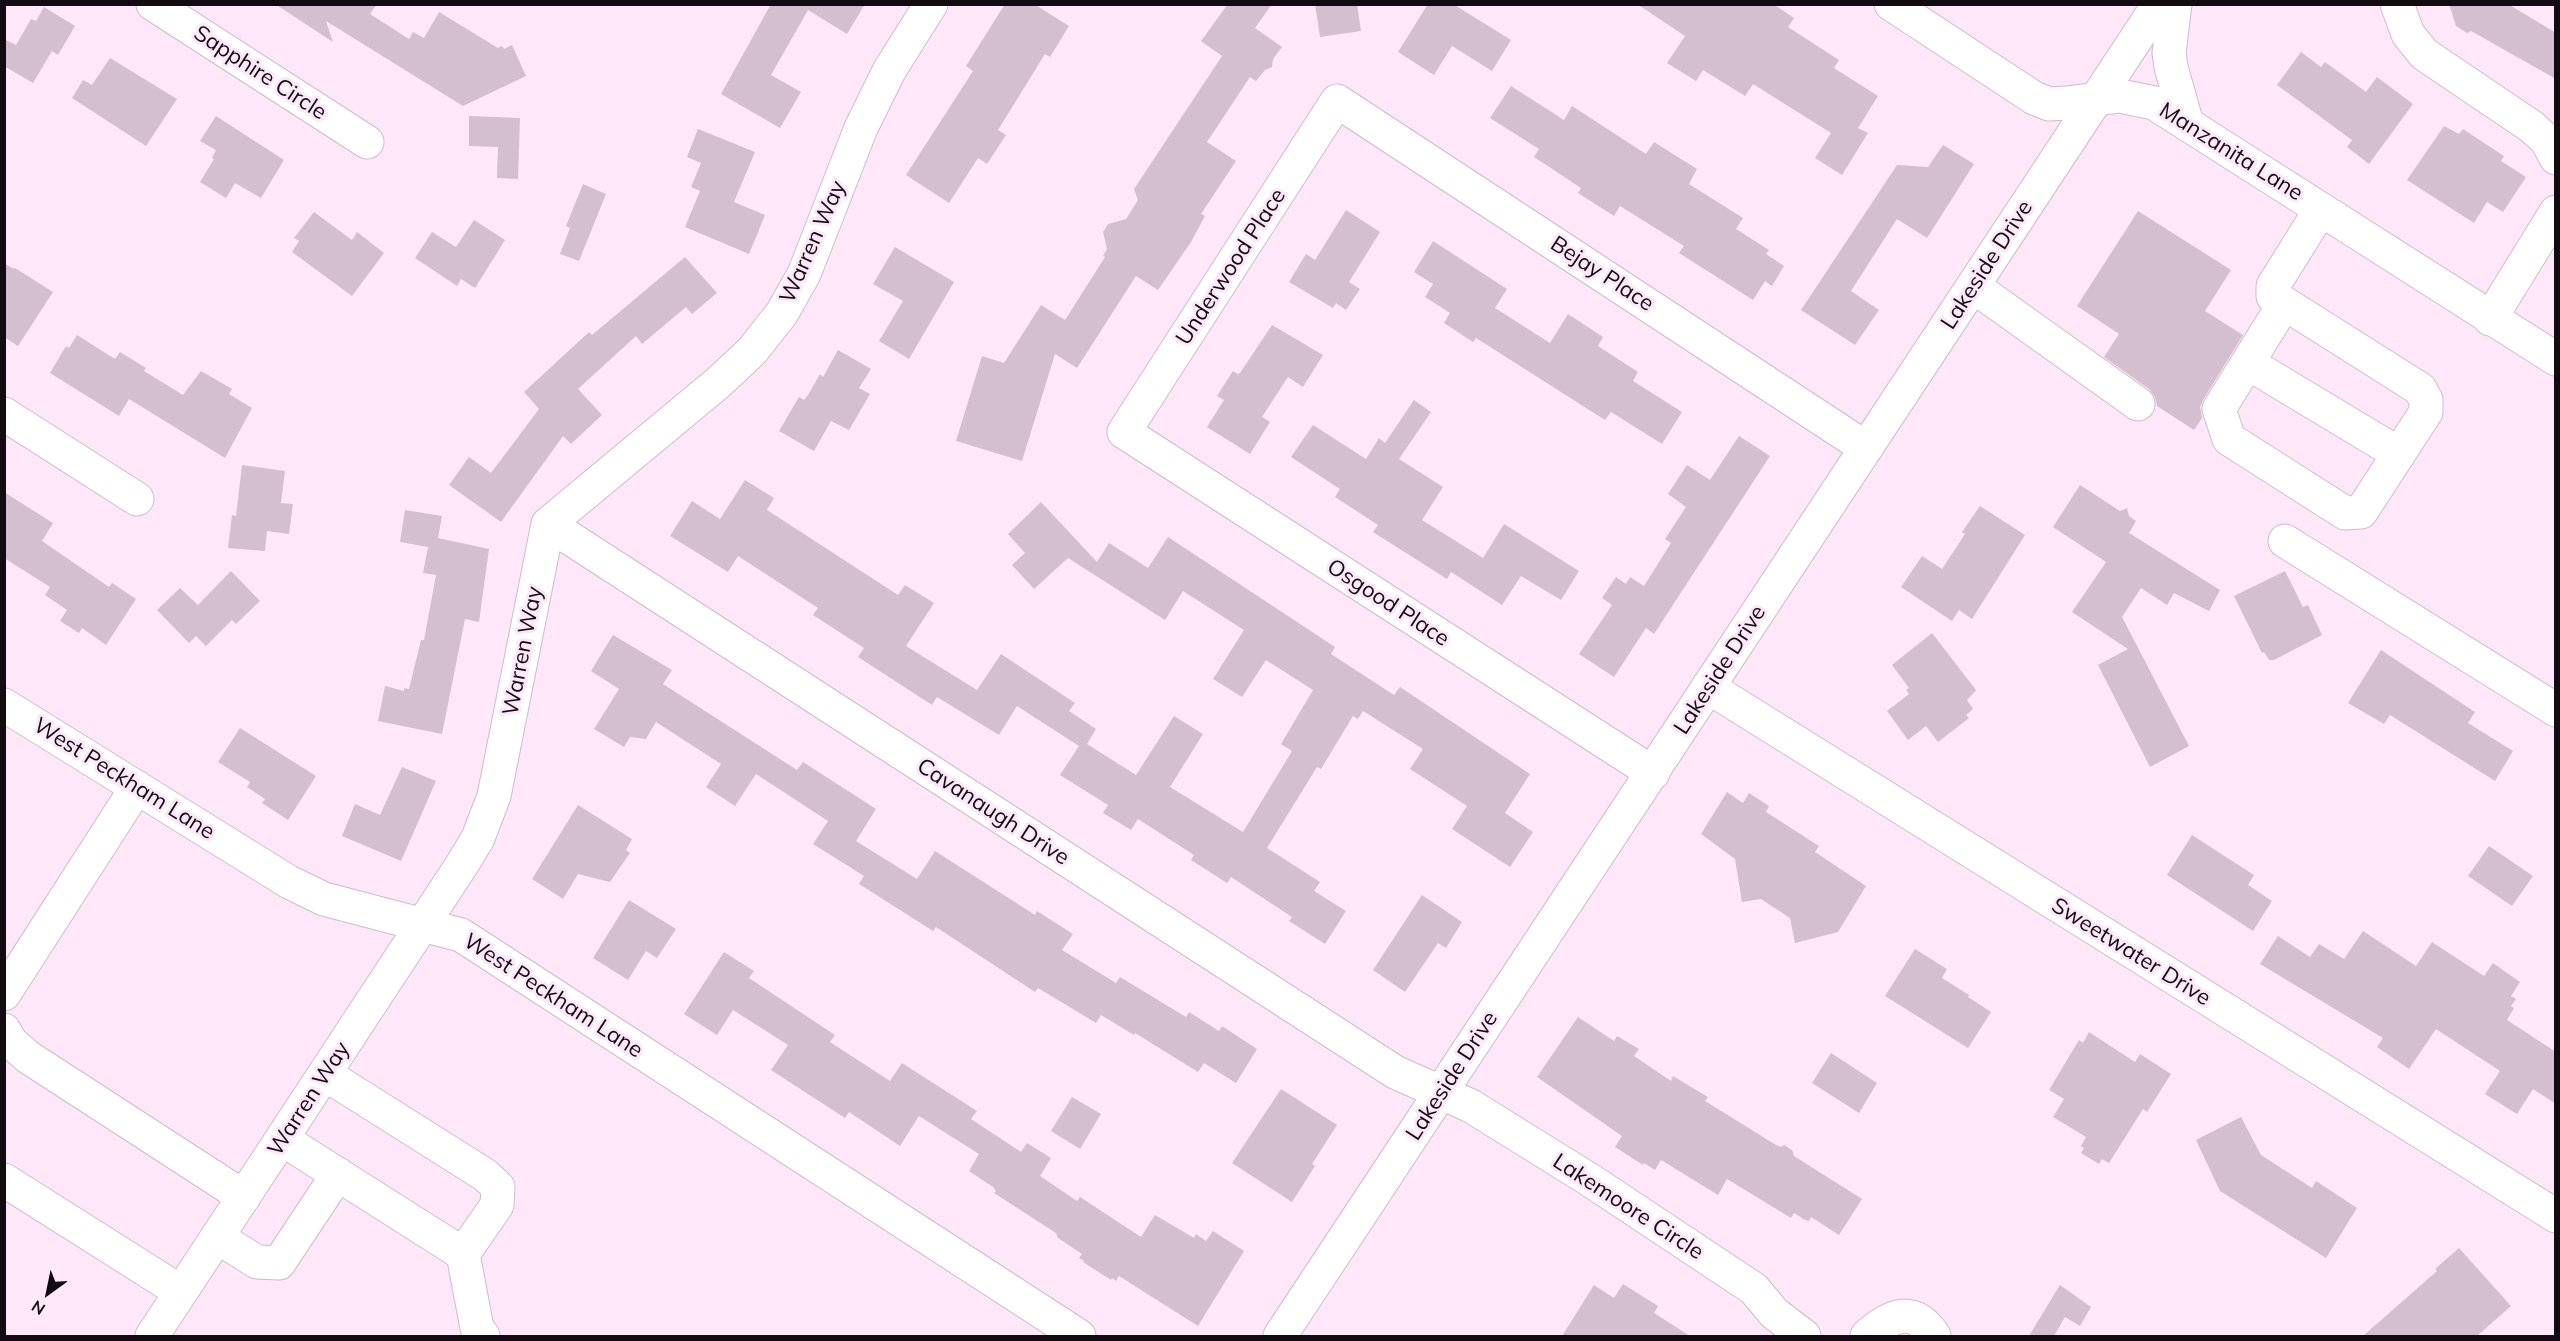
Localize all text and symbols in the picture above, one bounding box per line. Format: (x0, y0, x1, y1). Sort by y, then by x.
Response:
street label: Sapphire Circle (189, 20, 331, 126)
street label: Manzanita Lane (2154, 97, 2308, 207)
street label: Warren Way (774, 177, 852, 307)
street label: Underwood Place (1171, 184, 1291, 350)
street label: Lakeside Drive (1936, 196, 2038, 334)
street label: Bejay Place (1545, 231, 1659, 317)
street label: Osgood Place (1322, 554, 1454, 652)
street label: Warren Way (498, 584, 548, 718)
street label: Lakeside Drive (1669, 601, 1771, 739)
street label: West Peckham Lane (29, 713, 219, 845)
street label: Cavanaugh Drive (912, 753, 1074, 871)
street label: Sweetwater Drive (2046, 892, 2216, 1012)
street label: West Peckham Lane (458, 928, 648, 1064)
street label: Lakeside Drive (1401, 1007, 1503, 1145)
street label: Warren Way (262, 1037, 356, 1161)
street label: Lakemoore Circle (1548, 1148, 1708, 1266)
north arrow (18, 1263, 78, 1323)
text: N (28, 1296, 49, 1320)

